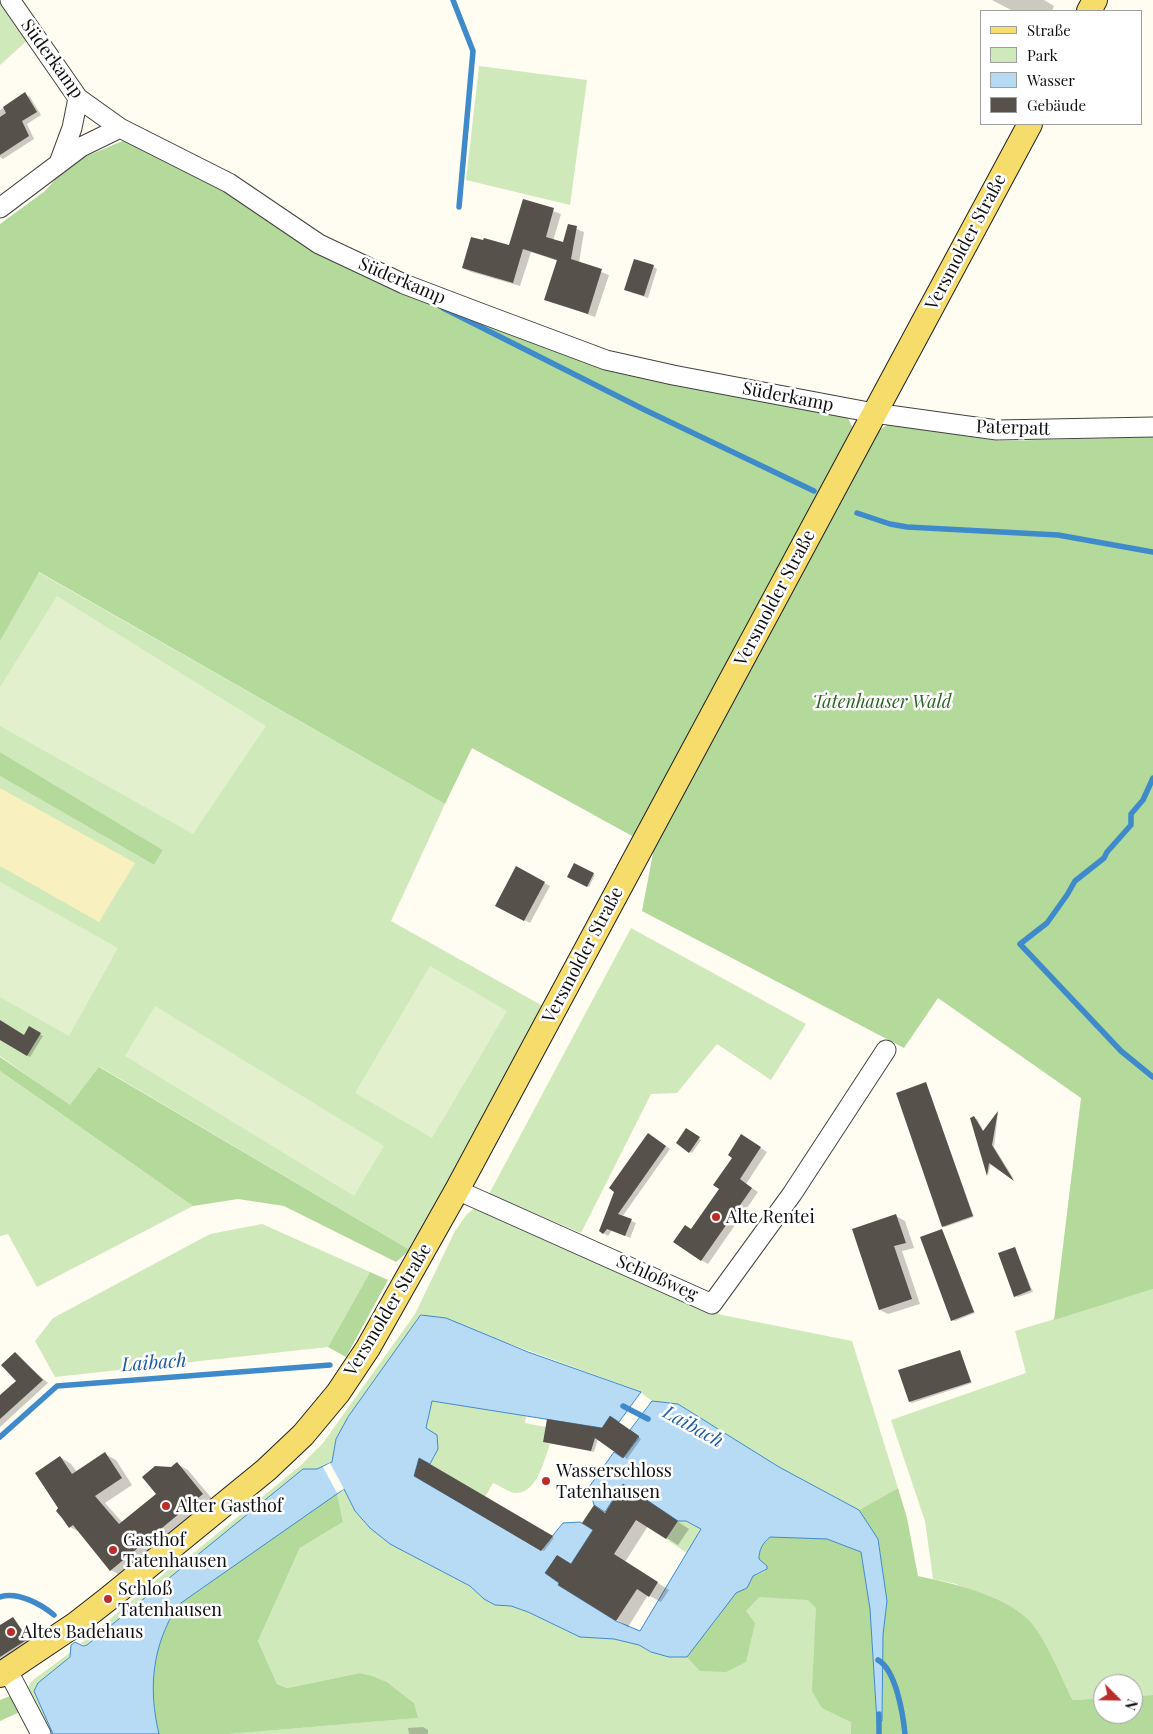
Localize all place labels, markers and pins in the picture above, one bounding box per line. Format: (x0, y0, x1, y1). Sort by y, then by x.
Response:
place label: Alte Rentei (726, 1206, 815, 1228)
marker: Alte Rentei (710, 1211, 722, 1223)
place label: Wasserschloss Tatenhausen (556, 1460, 672, 1502)
marker: Wasserschloss Tatenhausen (540, 1475, 552, 1487)
place label: Alter Gasthof (176, 1495, 283, 1517)
marker: Alter Gasthof (160, 1500, 172, 1512)
place label: Gasthof Tatenhausen (123, 1529, 227, 1572)
marker: Gasthof Tatenhausen (107, 1544, 119, 1556)
place label: Schloß Tatenhausen (118, 1578, 222, 1620)
marker: Schloß Tatenhausen (102, 1593, 114, 1605)
place label: Altes Badehaus (21, 1621, 143, 1643)
marker: Altes Badehaus (5, 1626, 17, 1638)

